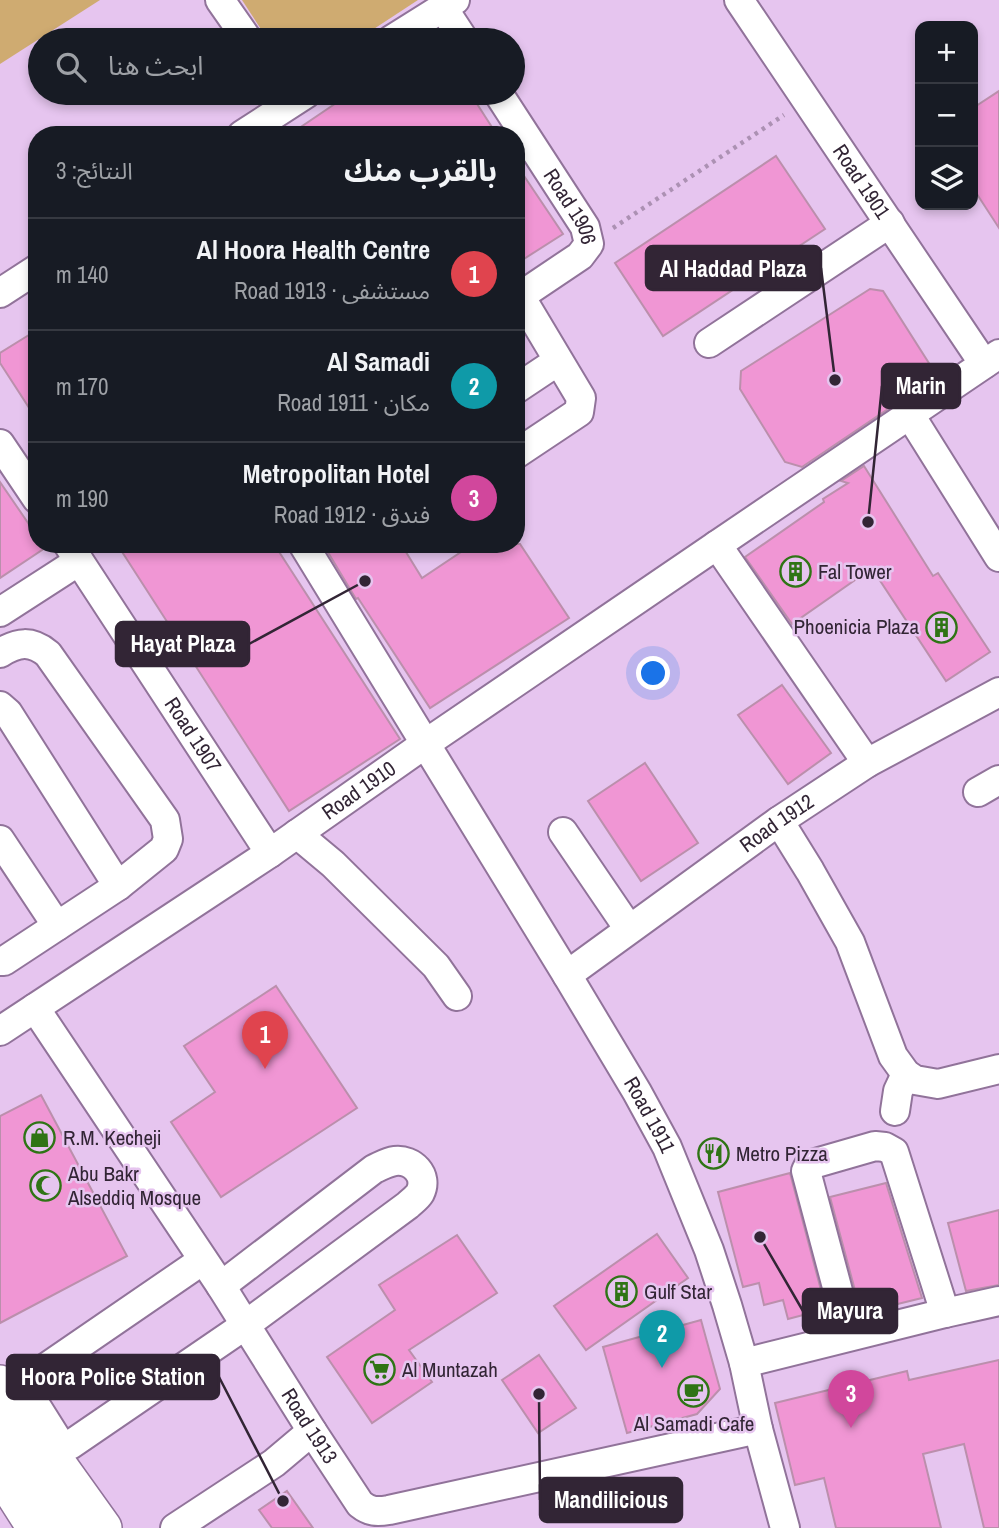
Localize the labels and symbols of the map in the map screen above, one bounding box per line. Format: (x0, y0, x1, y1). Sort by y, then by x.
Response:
street label: Road 1901 (826, 138, 897, 225)
street label: Road 1906 (537, 163, 604, 247)
callout: Al Haddad Plaza (646, 246, 821, 290)
text: Al Haddad Plaza (660, 253, 807, 284)
callout: Marin (882, 364, 960, 408)
text: Marin (896, 370, 946, 401)
building icon: Fal Tower (778, 555, 812, 589)
place label: Fal Tower (818, 557, 892, 586)
building icon: Phoenicia Plaza (925, 610, 959, 644)
place label: Phoenicia Plaza (794, 612, 919, 641)
callout: Hayat Plaza (116, 622, 249, 666)
text: Hayat Plaza (131, 628, 236, 659)
your location (636, 656, 670, 690)
street label: Road 1907 (158, 691, 228, 778)
street label: Road 1910 (316, 754, 401, 826)
street label: Road 1912 (734, 787, 819, 859)
pin: 1 (242, 1011, 288, 1069)
street label: Road 1911 (617, 1071, 683, 1157)
shop icon: R.M. Kecheji (23, 1121, 57, 1155)
place label: R.M. Kecheji (63, 1123, 162, 1152)
restaurant icon: Metro Pizza (696, 1137, 730, 1171)
place label: Metro Pizza (736, 1139, 828, 1168)
place label: Abu Bakr Alseddiq Mosque (67, 1159, 201, 1212)
mosque icon: Abu Bakr Alseddiq Mosque (28, 1169, 62, 1203)
building icon: Gulf Star (604, 1275, 638, 1309)
place label: Gulf Star (644, 1277, 712, 1306)
callout: Mayura (803, 1289, 897, 1333)
text: Mayura (817, 1295, 884, 1326)
pin: 2 (639, 1310, 685, 1368)
supermarket icon: Al Muntazah (362, 1353, 396, 1387)
callout: Hoora Police Station (7, 1355, 219, 1399)
place label: Al Muntazah (401, 1355, 498, 1384)
text: Hoora Police Station (21, 1361, 205, 1392)
pin: 3 (828, 1370, 874, 1428)
cafe icon: Al Samadi Cafe (677, 1375, 711, 1409)
street label: Road 1913 (275, 1383, 345, 1469)
place label: Al Samadi Cafe (633, 1409, 754, 1438)
callout: Mandilicious (540, 1478, 682, 1522)
text: Mandilicious (554, 1484, 668, 1515)

